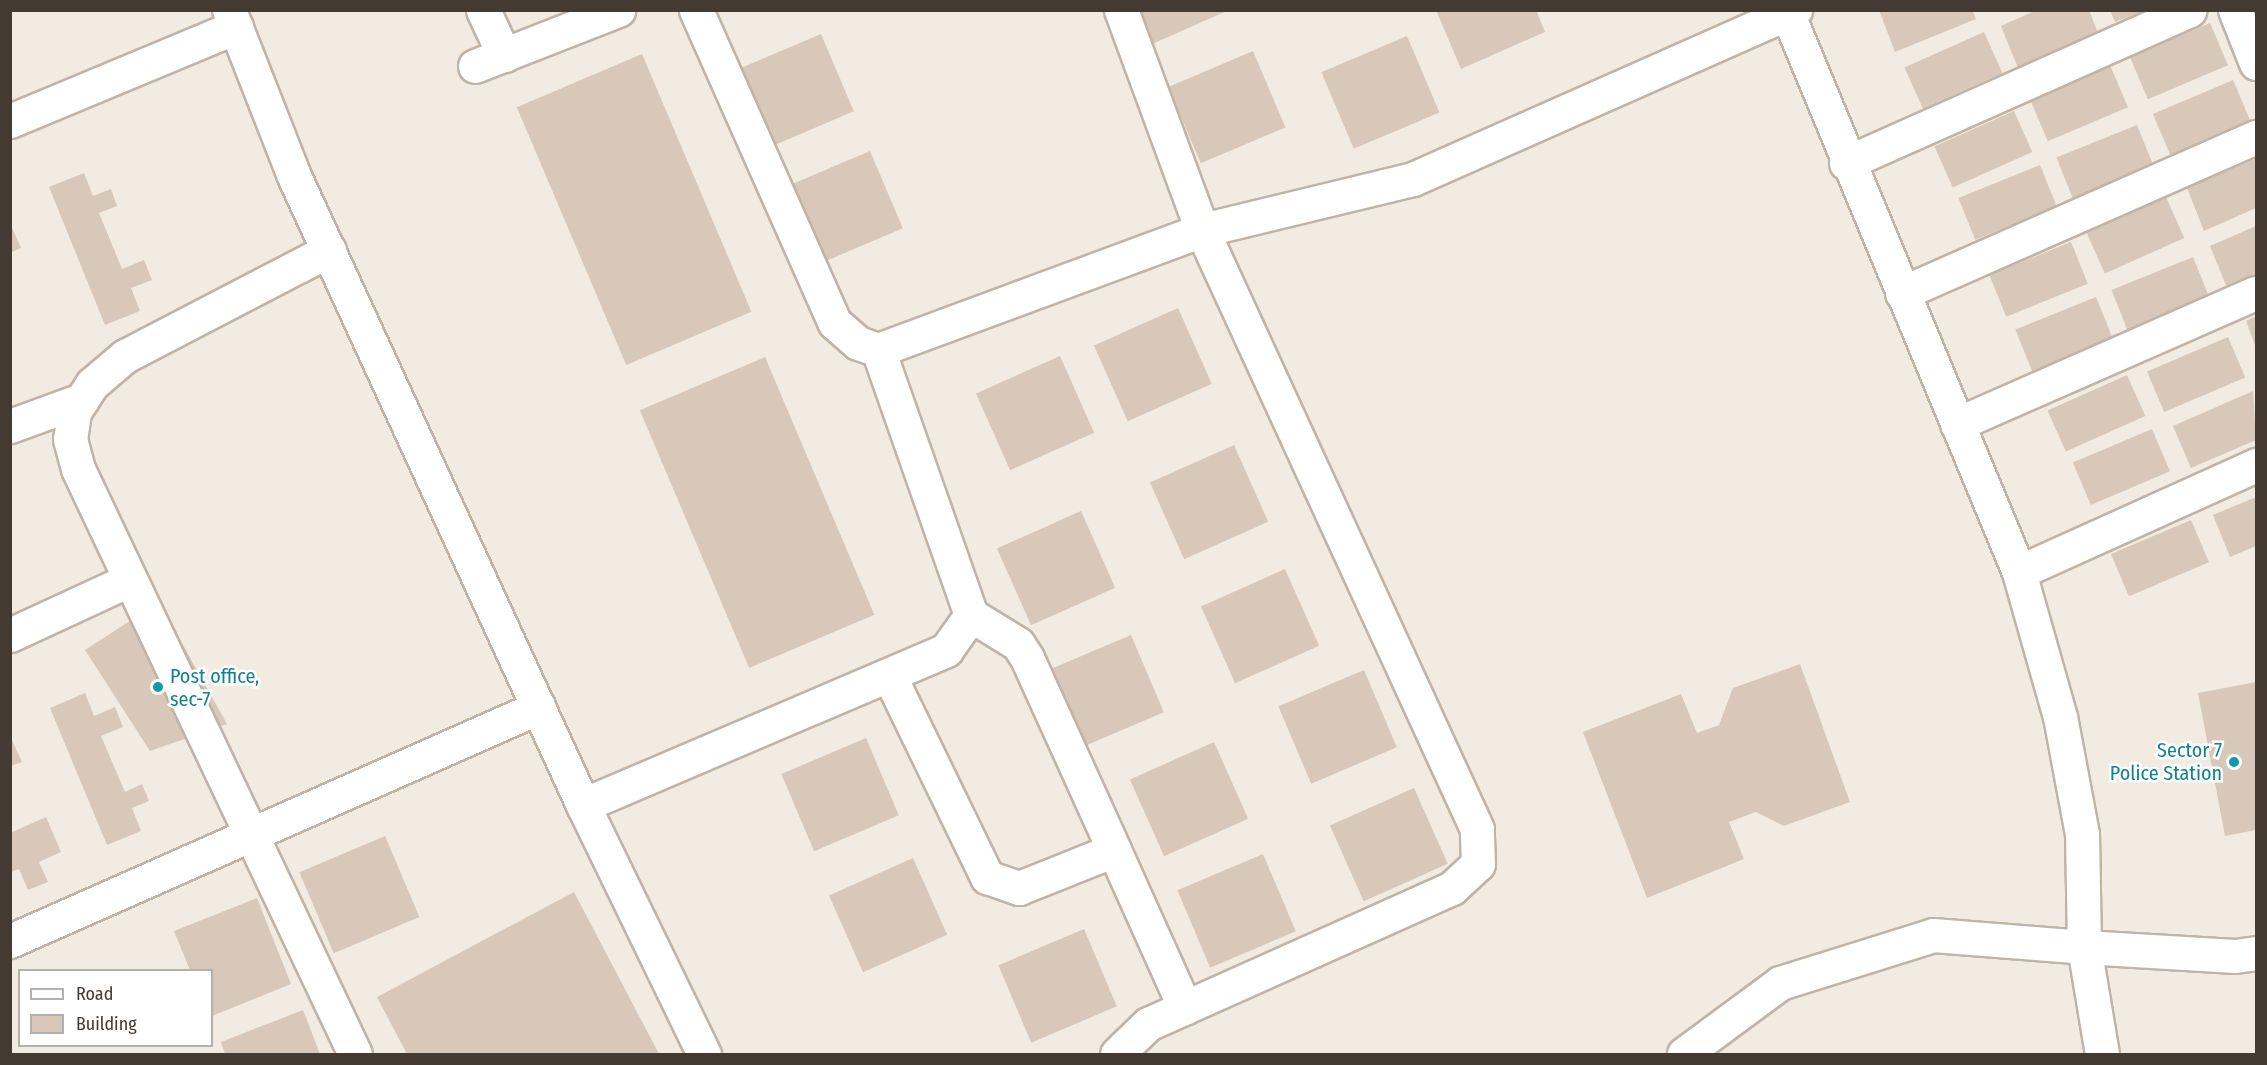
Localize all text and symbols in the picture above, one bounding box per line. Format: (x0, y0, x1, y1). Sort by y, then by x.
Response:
place label: Post office, sec-7 (170, 664, 259, 711)
marker: Post office, sec-7 (151, 680, 165, 694)
place label: Sector 7 Police Station (2110, 738, 2222, 785)
marker: Sector 7 Police Station (2227, 755, 2241, 769)
legend (18, 969, 213, 1047)
text: Road (76, 983, 113, 1005)
text: Building (76, 1013, 137, 1035)

